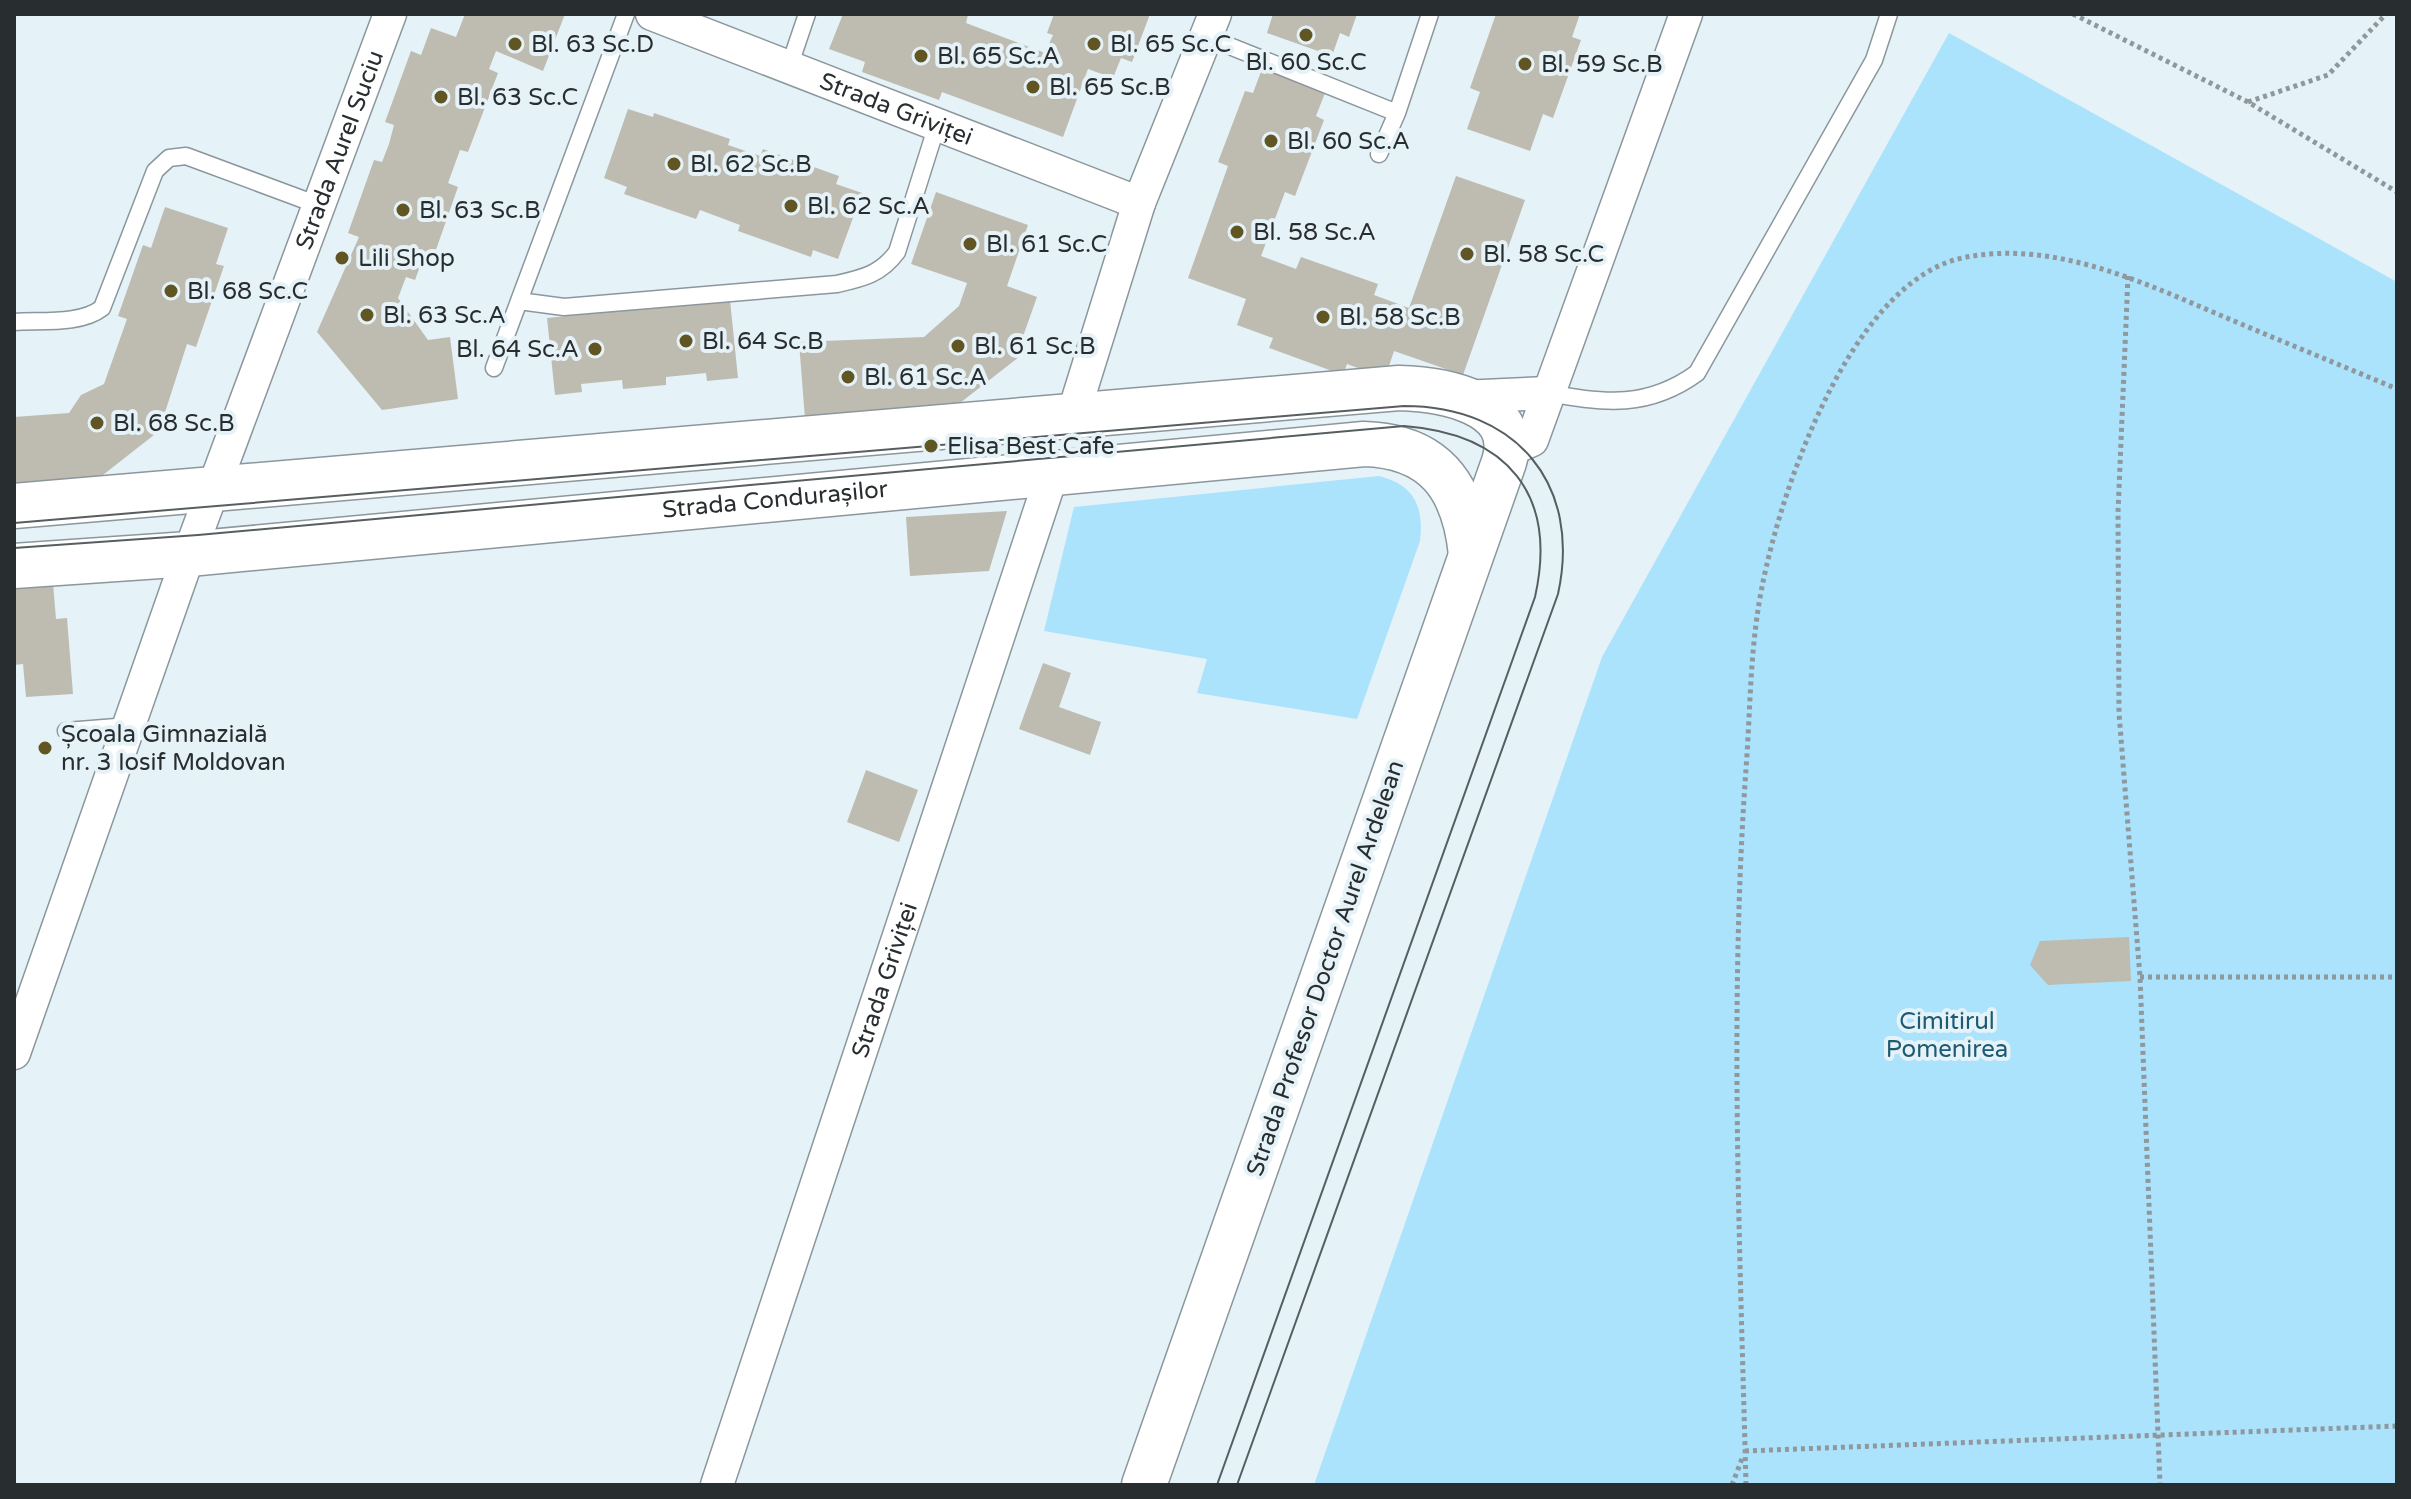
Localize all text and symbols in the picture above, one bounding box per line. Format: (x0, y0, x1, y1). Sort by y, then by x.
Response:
marker: Bl. 60 Sc.C (1297, 26, 1315, 44)
place label: Bl. 63 Sc.D (531, 30, 654, 59)
place label: Bl. 65 Sc.C (1110, 30, 1231, 59)
marker: Bl. 63 Sc.D (506, 35, 524, 53)
marker: Bl. 65 Sc.C (1085, 35, 1103, 53)
place label: Bl. 65 Sc.A (937, 42, 1060, 71)
street label: Strada Aurel Suciu (290, 46, 390, 254)
marker: Bl. 65 Sc.A (912, 47, 930, 65)
place label: Bl. 60 Sc.C (1245, 48, 1367, 77)
place label: Bl. 59 Sc.B (1541, 50, 1663, 79)
marker: Bl. 59 Sc.B (1516, 55, 1534, 73)
street label: Strada Griviței (815, 66, 977, 152)
place label: Bl. 65 Sc.B (1049, 73, 1171, 102)
marker: Bl. 65 Sc.B (1024, 78, 1042, 96)
place label: Bl. 63 Sc.C (457, 83, 578, 112)
marker: Bl. 63 Sc.C (432, 88, 450, 106)
place label: Bl. 60 Sc.A (1287, 127, 1410, 156)
marker: Bl. 60 Sc.A (1262, 132, 1280, 150)
place label: Bl. 62 Sc.B (690, 150, 812, 179)
marker: Bl. 62 Sc.B (665, 155, 683, 173)
place label: Bl. 62 Sc.A (807, 192, 930, 221)
place label: Bl. 63 Sc.B (419, 196, 541, 225)
marker: Bl. 62 Sc.A (782, 197, 800, 215)
marker: Bl. 63 Sc.B (394, 201, 412, 219)
place label: Bl. 58 Sc.A (1253, 218, 1376, 247)
marker: Bl. 58 Sc.A (1228, 223, 1246, 241)
place label: Bl. 61 Sc.C (986, 230, 1107, 259)
marker: Bl. 61 Sc.C (961, 235, 979, 253)
place label: Bl. 58 Sc.C (1483, 240, 1604, 269)
place label: Lili Shop (358, 244, 455, 273)
marker: Bl. 58 Sc.C (1458, 245, 1476, 263)
marker: Lili Shop (333, 249, 351, 267)
place label: Bl. 68 Sc.C (187, 277, 308, 306)
marker: Bl. 68 Sc.C (162, 282, 180, 300)
place label: Bl. 63 Sc.A (383, 301, 506, 330)
place label: Bl. 58 Sc.B (1339, 303, 1461, 332)
marker: Bl. 63 Sc.A (358, 306, 376, 324)
marker: Bl. 58 Sc.B (1314, 308, 1332, 326)
place label: Bl. 64 Sc.B (702, 327, 824, 356)
marker: Bl. 64 Sc.B (677, 332, 695, 350)
place label: Bl. 61 Sc.B (974, 332, 1096, 361)
place label: Bl. 64 Sc.A (456, 335, 579, 364)
marker: Bl. 61 Sc.B (949, 337, 967, 355)
marker: Bl. 64 Sc.A (586, 340, 604, 358)
place label: Bl. 61 Sc.A (864, 363, 987, 392)
marker: Bl. 61 Sc.A (839, 368, 857, 386)
place label: Bl. 68 Sc.B (113, 409, 235, 438)
marker: Bl. 68 Sc.B (88, 414, 106, 432)
place label: Elisa Best Cafe (947, 432, 1114, 461)
marker: Elisa Best Cafe (922, 437, 940, 455)
street label: Strada Condurașilor (661, 475, 890, 525)
place label: Școala Gimnazială nr. 3 Iosif Moldovan (61, 720, 286, 777)
marker: Școala Gimnazială nr. 3 Iosif Moldovan (36, 739, 54, 757)
street label: Strada Profesor Doctor Aurel Ardelean (1241, 757, 1410, 1180)
street label: Strada Griviței (846, 899, 924, 1061)
park label: Cimitirul Pomenirea (1886, 1007, 2008, 1064)

